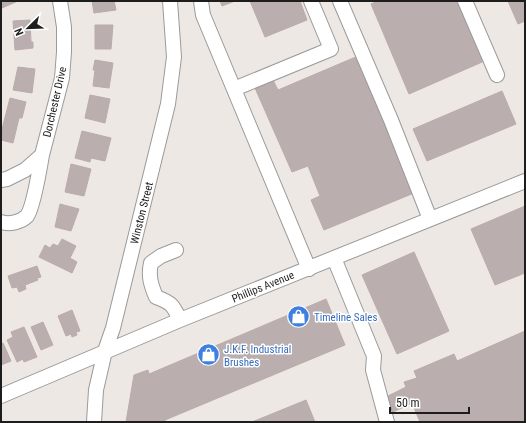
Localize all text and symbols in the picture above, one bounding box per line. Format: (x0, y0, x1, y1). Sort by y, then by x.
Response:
north arrow (8, 8, 48, 48)
text: N (12, 26, 27, 37)
street label: Dorchester Drive (41, 66, 69, 138)
street label: Winston Street (128, 181, 156, 245)
street label: Phillips Avenue (230, 269, 296, 305)
shop icon: Timeline Sales (286, 304, 312, 330)
place label: Timeline Sales (314, 311, 377, 324)
shop icon: J.K.F. Industrial Brushes (195, 342, 221, 368)
place label: J.K.F. Industrial Brushes (224, 343, 291, 369)
scale bar (390, 389, 469, 415)
text: 50 m (396, 396, 420, 410)

